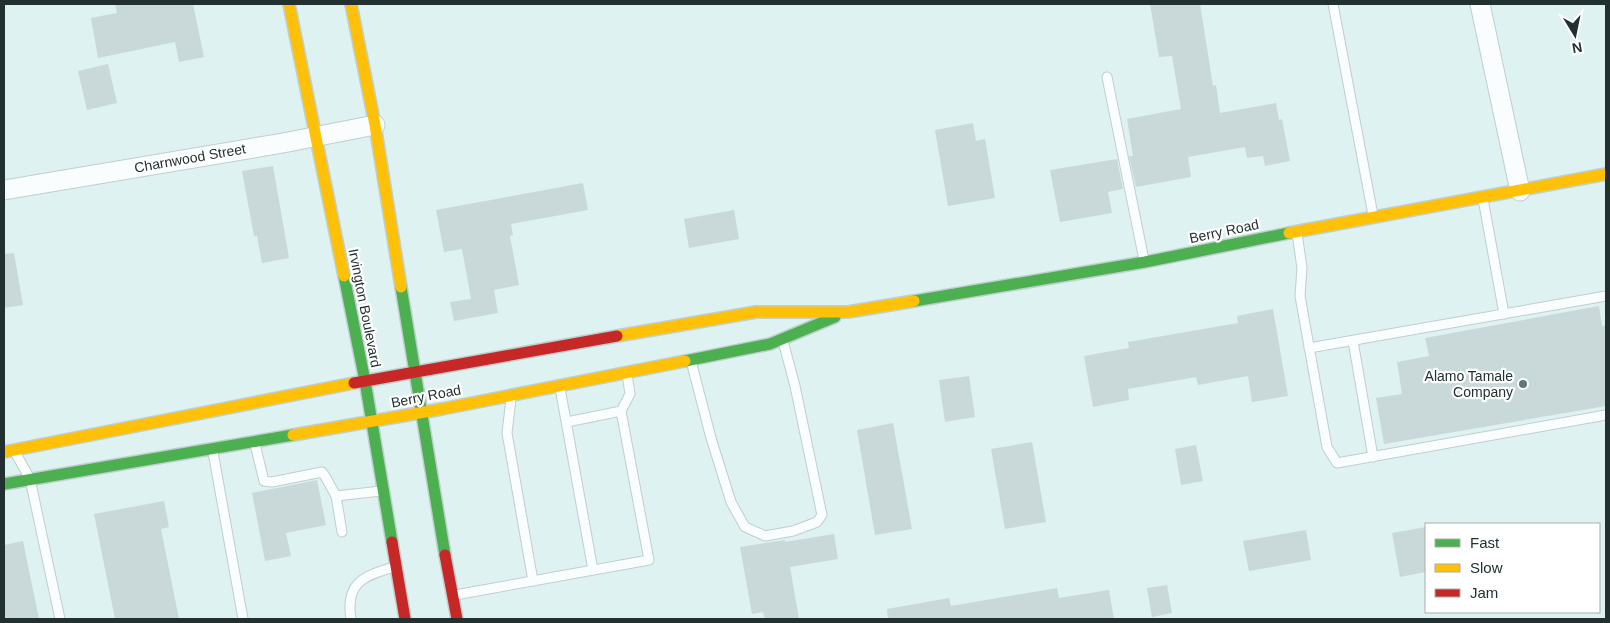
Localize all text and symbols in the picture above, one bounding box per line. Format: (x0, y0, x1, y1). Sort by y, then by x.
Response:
north arrow (1550, 10, 1600, 60)
text: N (1571, 39, 1584, 57)
street label: Charnwood Street (133, 140, 247, 176)
street label: Berry Road (1188, 216, 1260, 246)
street label: Irvington Boulevard (346, 247, 384, 369)
place label: Alamo Tamale Company (1425, 368, 1513, 400)
marker: Alamo Tamale Company (1517, 378, 1529, 390)
street label: Berry Road (390, 381, 462, 411)
legend (1425, 523, 1600, 613)
text: Fast (1470, 534, 1500, 551)
text: Slow (1470, 559, 1503, 576)
text: Jam (1470, 584, 1498, 601)

